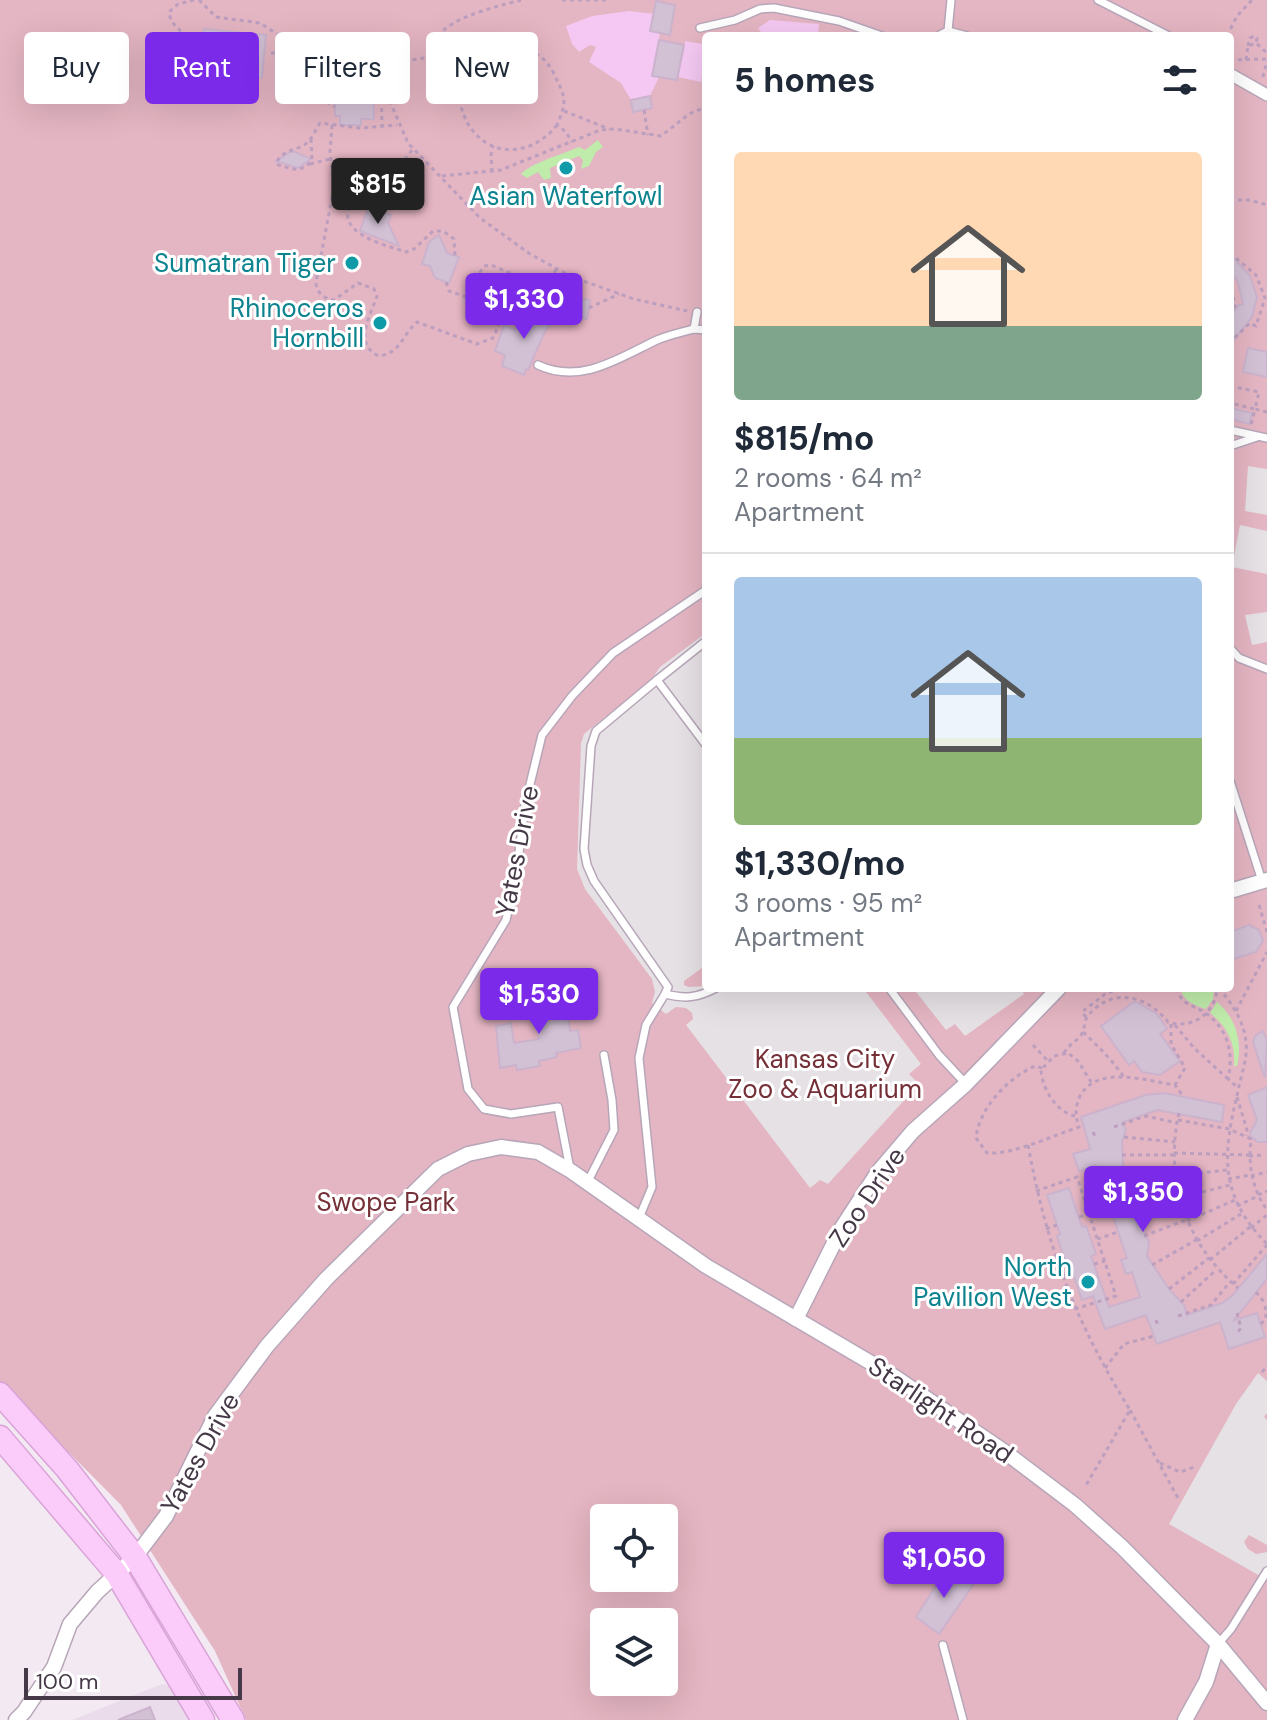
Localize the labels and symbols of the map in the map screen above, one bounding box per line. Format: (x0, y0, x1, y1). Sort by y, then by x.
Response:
pin: $815 (331, 158, 425, 226)
marker: Asian Waterfowl (557, 159, 575, 177)
place label: Asian Waterfowl (469, 179, 663, 213)
place label: Sumatran Tiger (154, 246, 336, 280)
marker: Sumatran Tiger (343, 254, 361, 272)
pin: $1,330 (459, 273, 589, 341)
place label: Rhinoceros Hornbill (230, 291, 364, 355)
marker: Rhinoceros Hornbill (371, 314, 389, 332)
street label: Yates Drive (488, 782, 546, 920)
pin: $1,530 (474, 968, 604, 1036)
park label: Kansas City Zoo & Aquarium (728, 1042, 922, 1106)
street label: Zoo Drive (821, 1140, 913, 1254)
pin: $1,350 (1078, 1166, 1208, 1234)
park label: Swope Park (316, 1185, 456, 1219)
place label: North Pavilion West (913, 1250, 1072, 1314)
marker: North Pavilion West (1079, 1273, 1097, 1291)
street label: Starlight Road (862, 1349, 1020, 1471)
street label: Yates Drive (153, 1387, 247, 1519)
pin: $1,050 (879, 1532, 1009, 1600)
scale bar (24, 1664, 242, 1700)

